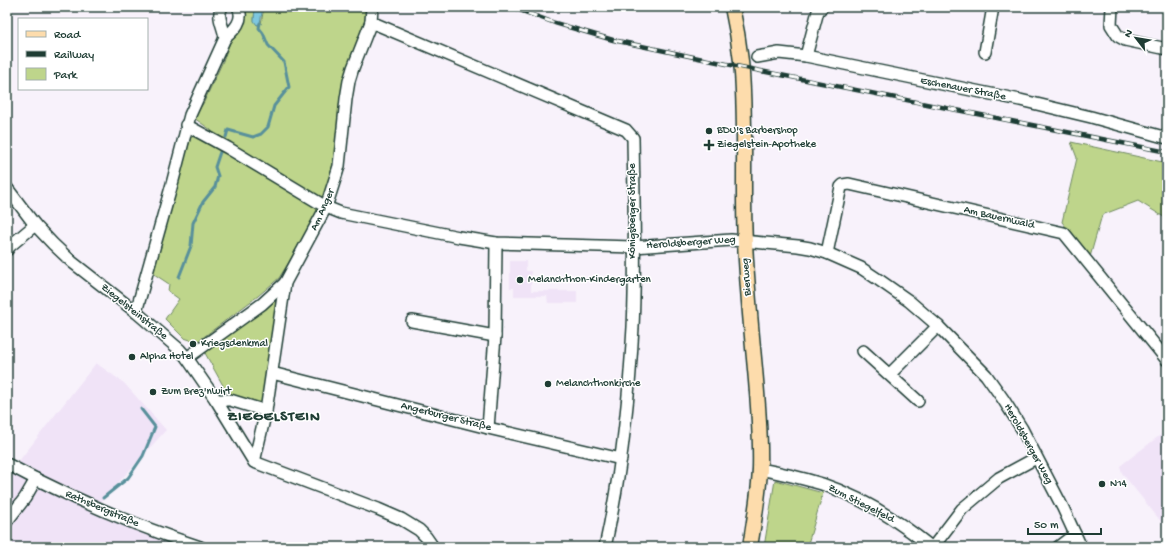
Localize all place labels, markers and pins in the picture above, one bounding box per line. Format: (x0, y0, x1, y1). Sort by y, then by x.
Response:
place label: BDU's Barbershop (716, 125, 798, 137)
marker: BDU's Barbershop (704, 126, 714, 136)
place label: Ziegelstein-Apotheke (717, 139, 816, 151)
marker: Ziegelstein-Apotheke (704, 140, 714, 150)
place label: Melanchthon-Kindergarten (528, 274, 652, 286)
marker: Melanchthon-Kindergarten (515, 275, 525, 285)
place label: Kriegsdenkmal (201, 338, 268, 350)
marker: Kriegsdenkmal (188, 339, 198, 349)
place label: Alpha Hotel (140, 351, 194, 363)
marker: Alpha Hotel (127, 352, 137, 362)
place label: Melanchthonkirche (556, 378, 641, 390)
marker: Melanchthonkirche (543, 379, 553, 389)
place label: Zum Brez'nwirt (161, 386, 233, 398)
marker: Zum Brez'nwirt (148, 387, 158, 397)
place label: N14 (1110, 478, 1128, 490)
marker: N14 (1097, 479, 1107, 489)

